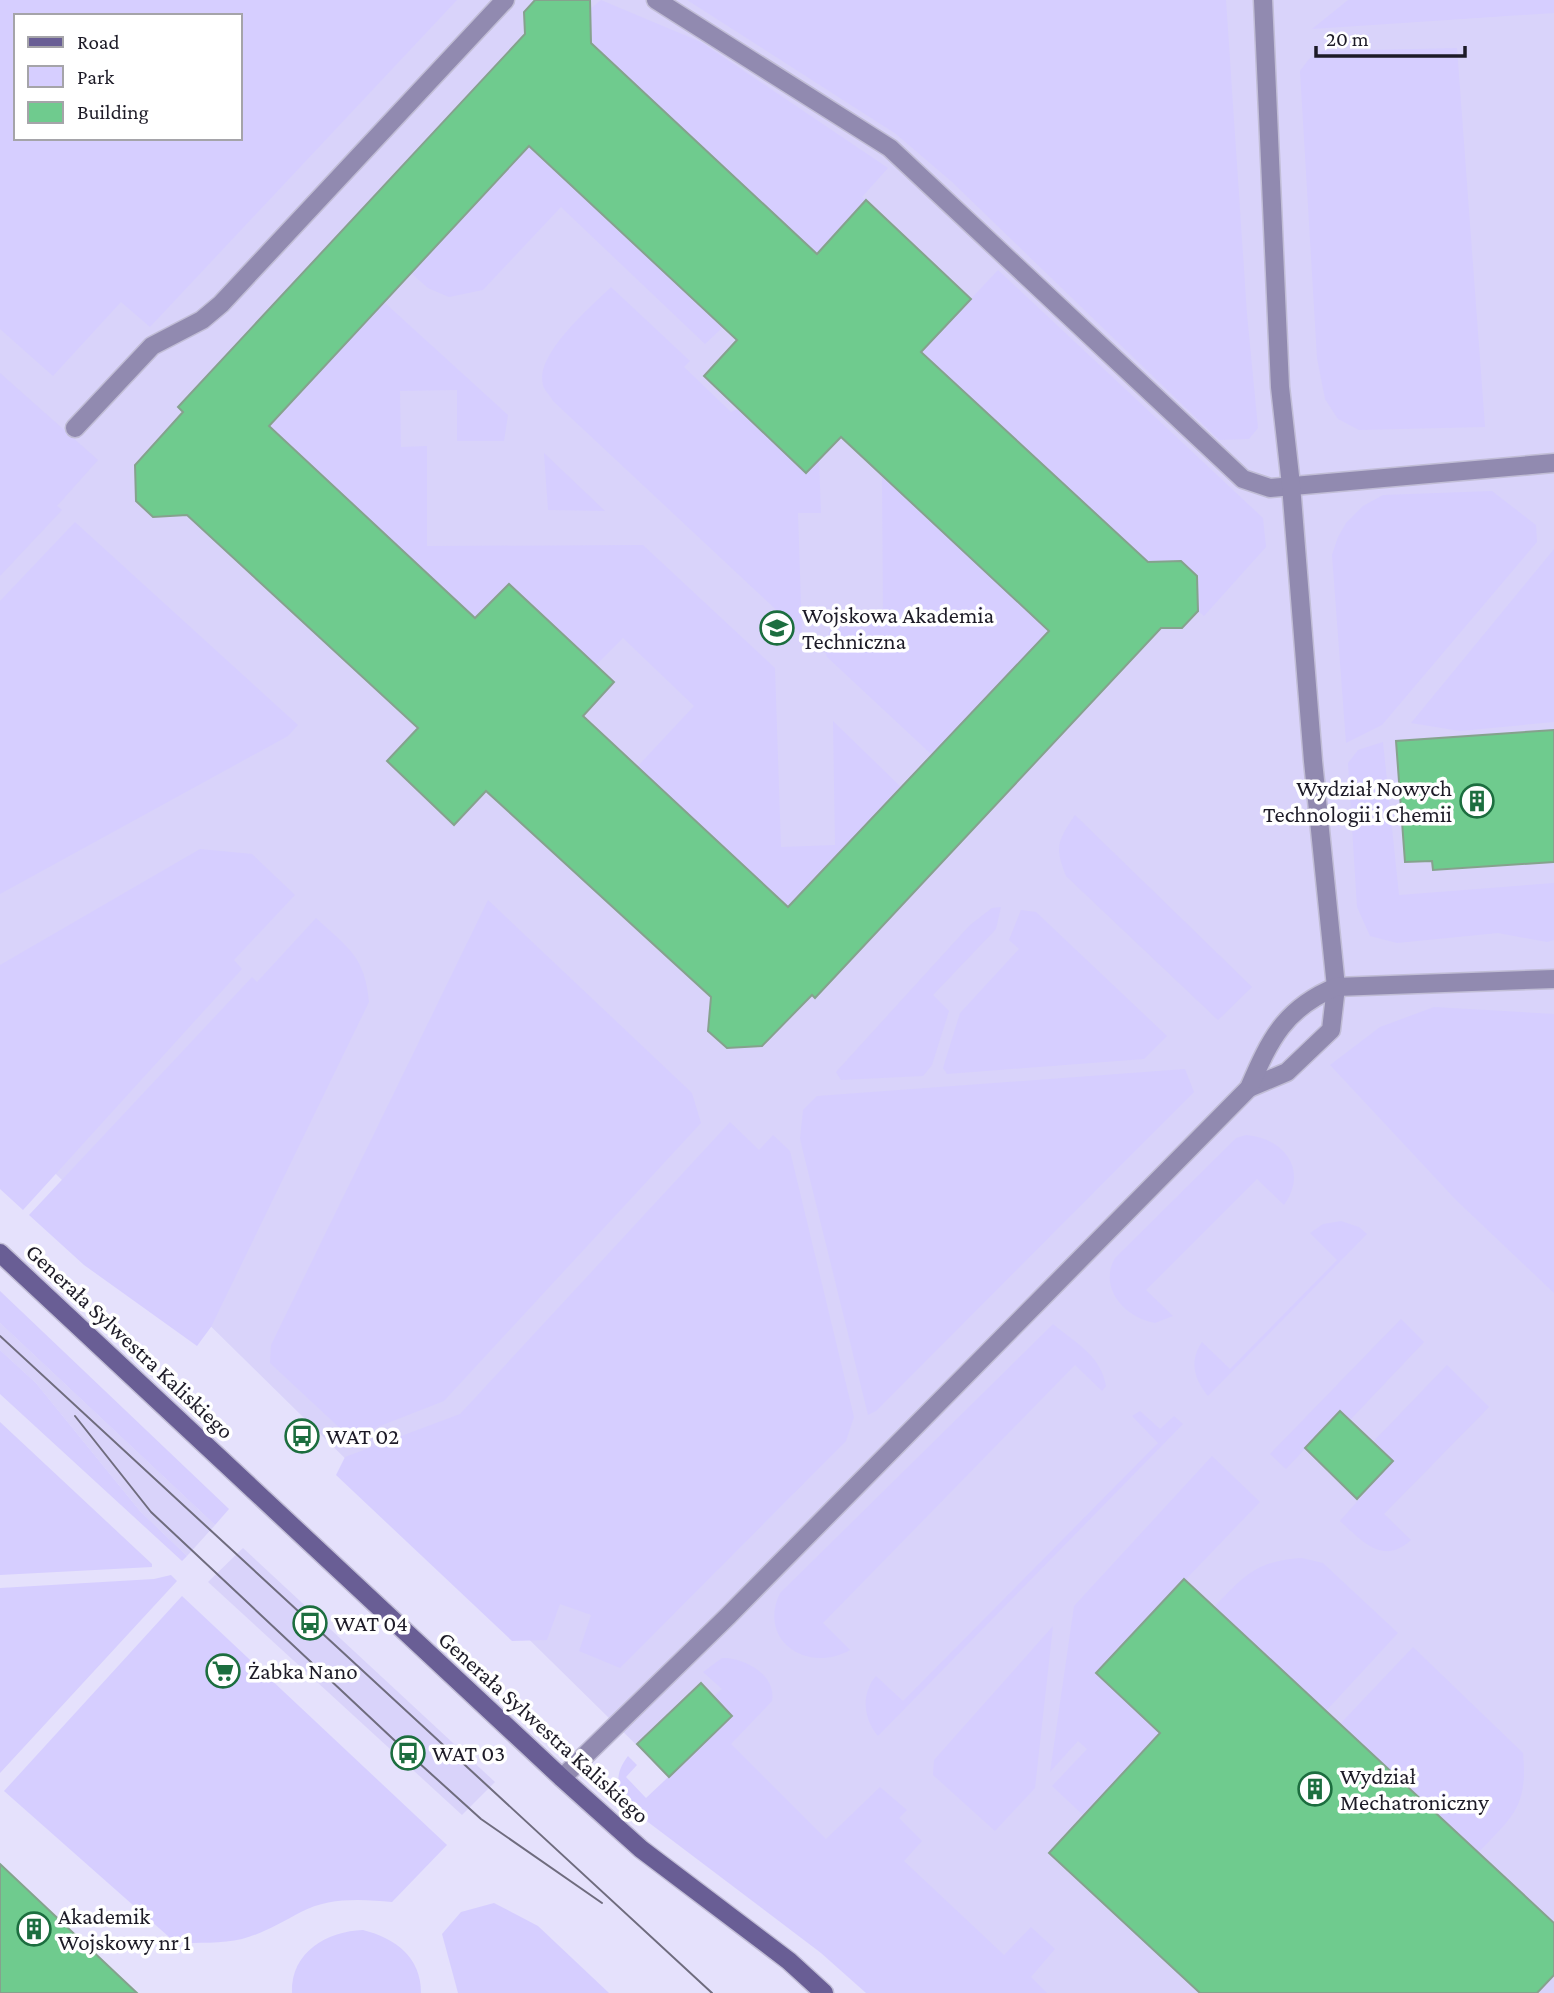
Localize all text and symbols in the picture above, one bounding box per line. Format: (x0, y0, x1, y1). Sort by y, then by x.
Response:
legend (14, 14, 242, 140)
scale bar (1316, 14, 1465, 58)
text: 20 m (1326, 27, 1369, 51)
text: Road (77, 30, 120, 54)
text: Park (77, 65, 114, 89)
text: Building (77, 100, 149, 124)
place label: Wojskowa Akademia Techniczna (802, 602, 994, 654)
school or university icon: Wojskowa Akademia Techniczna (758, 609, 796, 647)
place label: Wydział Nowych Technologii i Chemii (1263, 775, 1452, 827)
building icon: Wydział Nowych Technologii i Chemii (1458, 782, 1496, 820)
street label: Generała Sylwestra Kaliskiego (21, 1238, 239, 1444)
bus stop icon: WAT 02 (283, 1417, 321, 1455)
place label: WAT 02 (326, 1423, 399, 1449)
bus stop icon: WAT 04 (291, 1604, 329, 1642)
place label: WAT 04 (334, 1610, 408, 1636)
street label: Generała Sylwestra Kaliskiego (433, 1626, 655, 1828)
supermarket icon: Żabka Nano (204, 1652, 242, 1690)
place label: Żabka Nano (248, 1658, 358, 1684)
bus stop icon: WAT 03 (389, 1734, 427, 1772)
place label: WAT 03 (432, 1740, 505, 1766)
place label: Wydział Mechatroniczny (1340, 1763, 1489, 1815)
building icon: Wydział Mechatroniczny (1296, 1770, 1334, 1808)
place label: Akademik Wojskowy nr 1 (58, 1903, 191, 1955)
building icon: Akademik Wojskowy nr 1 (15, 1910, 53, 1948)

